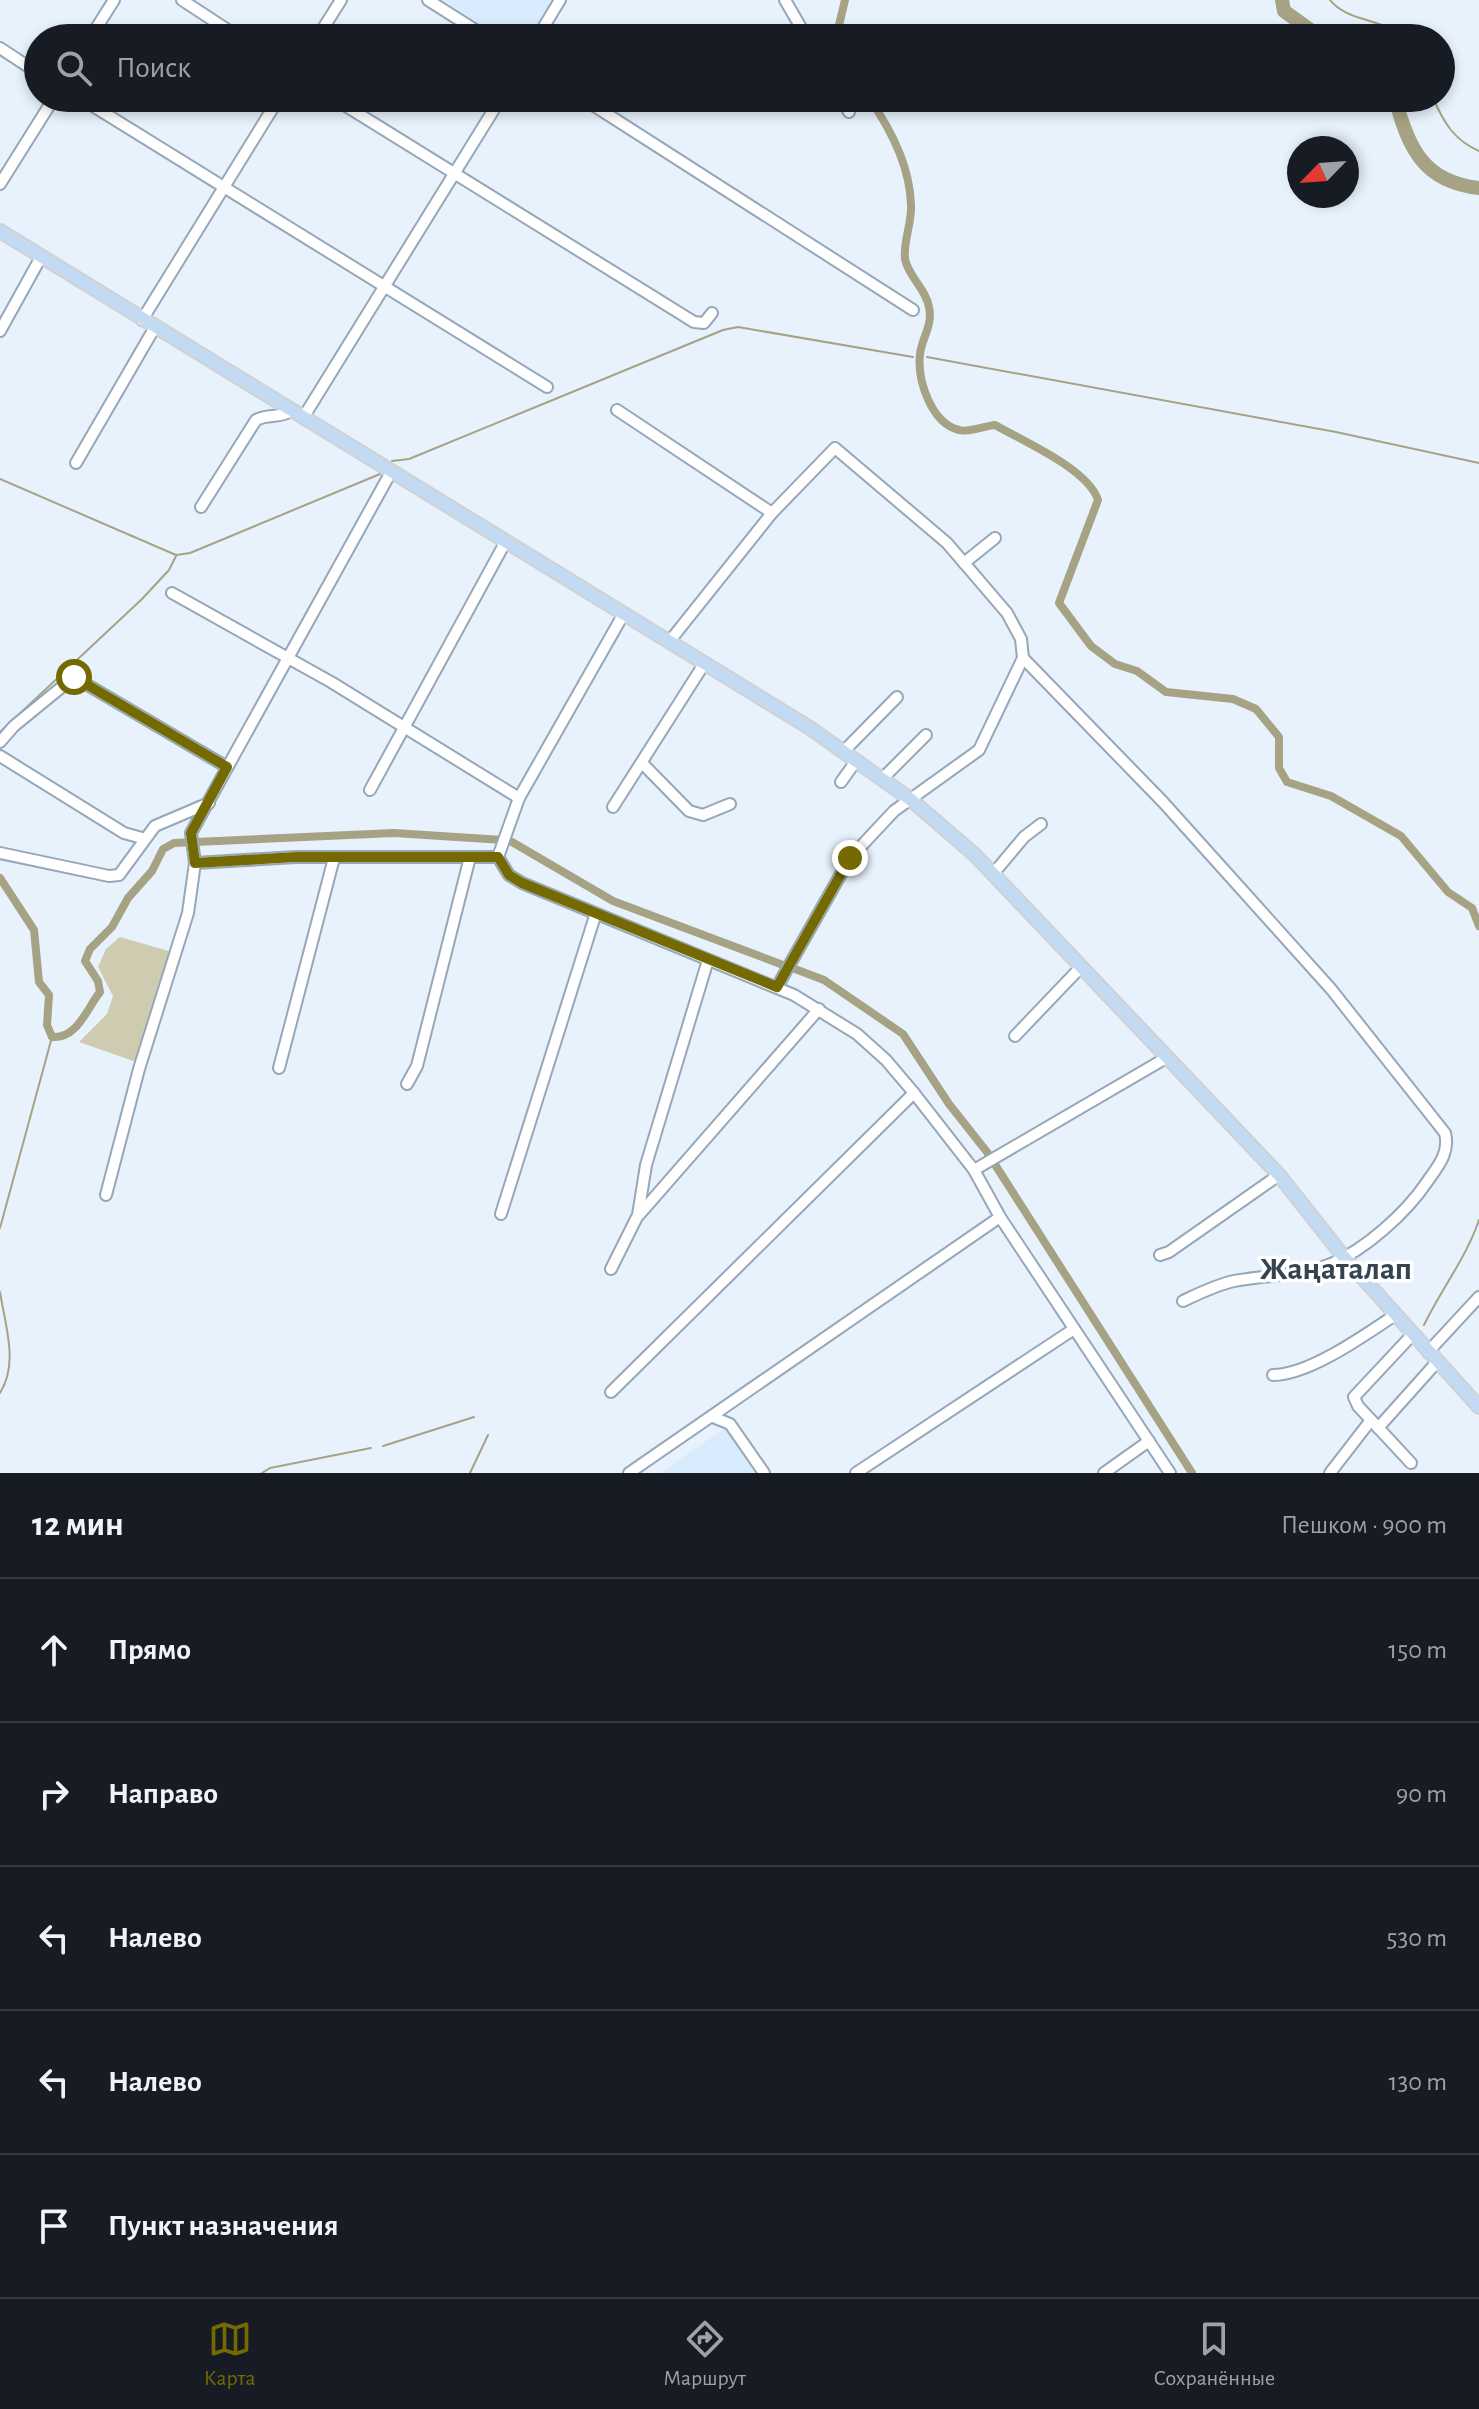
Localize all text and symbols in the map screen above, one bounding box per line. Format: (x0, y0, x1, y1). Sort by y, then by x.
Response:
search box (24, 24, 1455, 112)
icon: search (52, 46, 96, 90)
text: Поиск (116, 53, 191, 83)
north arrow (1287, 136, 1359, 208)
route start (56, 659, 92, 695)
route end (832, 840, 868, 876)
district label: Жаңаталап (1260, 1253, 1412, 1285)
text: 12 мин (32, 1508, 124, 1542)
text: Пешком · 900 m (1281, 1512, 1447, 1538)
icon: ahead (32, 1628, 76, 1672)
text: Прямо (108, 1635, 191, 1665)
text: 150 m (1388, 1637, 1447, 1663)
icon: right (32, 1772, 76, 1816)
text: Направо (108, 1779, 218, 1809)
text: 90 m (1396, 1781, 1447, 1807)
icon: left (32, 1916, 76, 1960)
text: Налево (108, 1923, 202, 1953)
text: 530 m (1387, 1925, 1447, 1951)
icon: left (32, 2060, 76, 2104)
text: Налево (108, 2067, 202, 2097)
text: 130 m (1389, 2069, 1447, 2095)
icon: arrive (32, 2204, 76, 2248)
text: Пункт назначения (108, 2211, 339, 2241)
tab: Карта (204, 2317, 255, 2391)
tab: Маршрут (663, 2317, 746, 2391)
tab: Сохранённые (1154, 2317, 1275, 2391)

